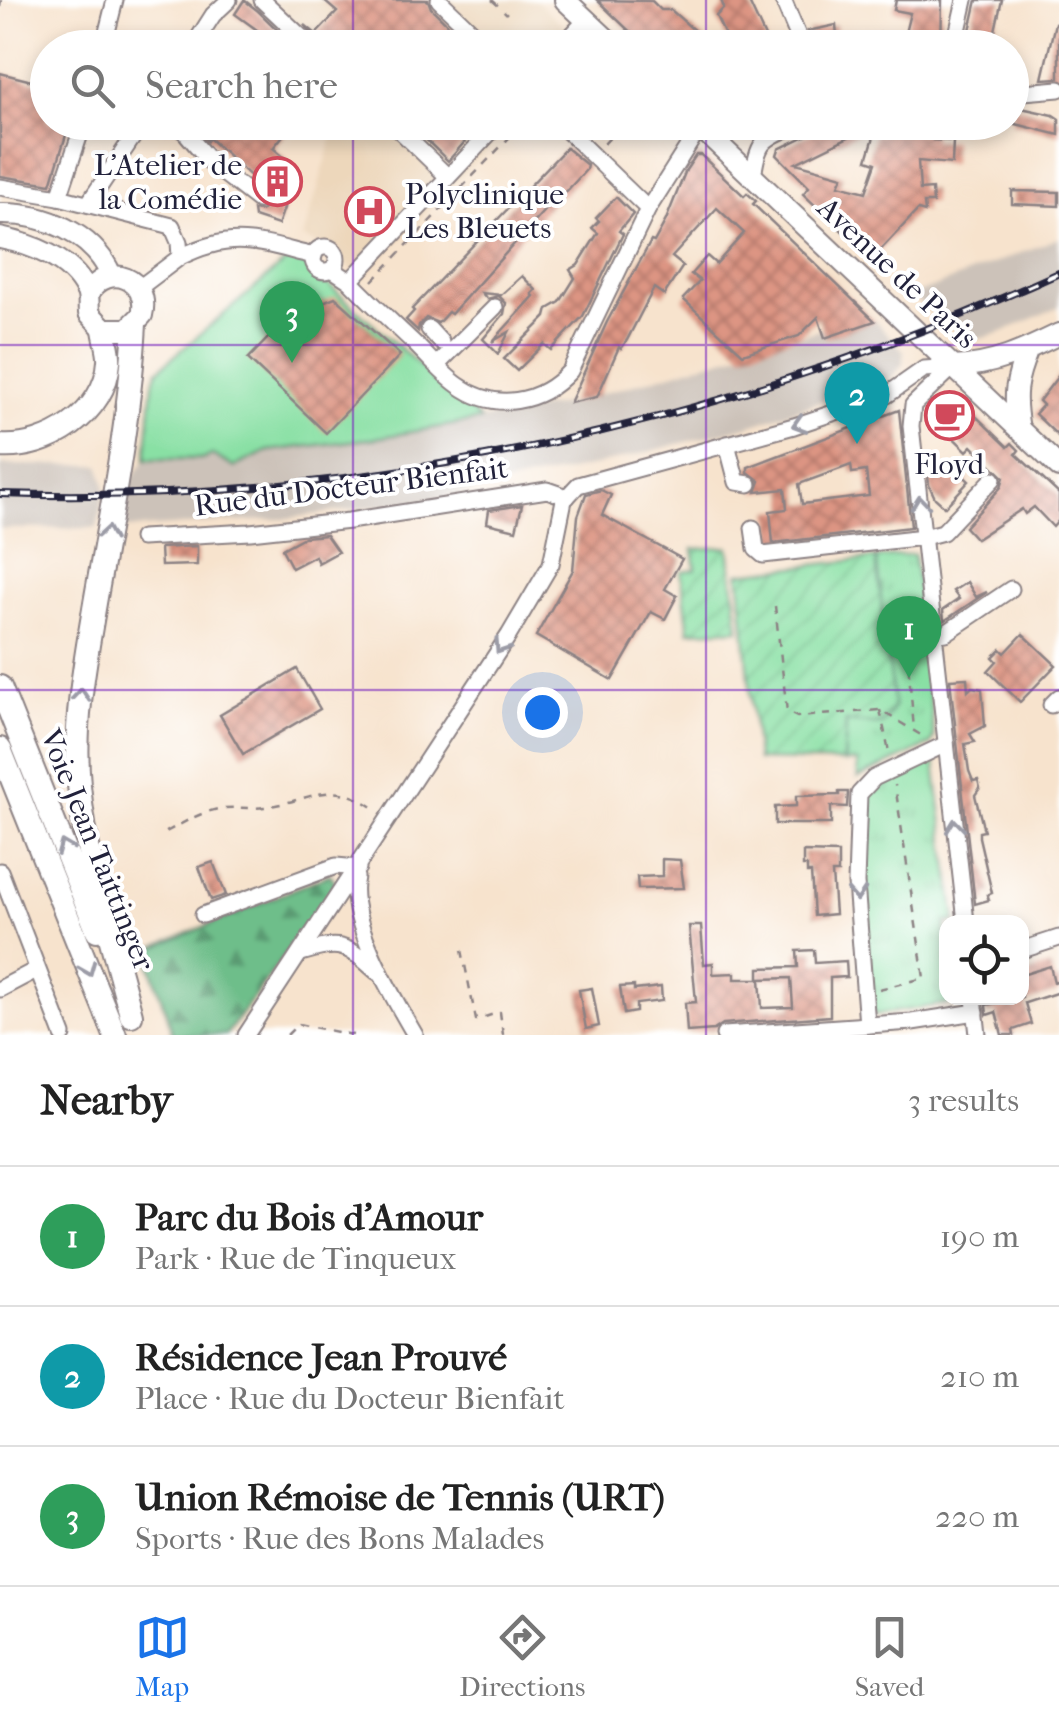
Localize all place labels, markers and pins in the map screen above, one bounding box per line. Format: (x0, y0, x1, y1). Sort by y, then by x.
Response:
place label: L'Atelier de la Comédie (94, 148, 242, 217)
building icon: L'Atelier de la Comédie (251, 156, 303, 208)
place label: Polyclinique Les Bleuets (405, 177, 564, 246)
hospital icon: Polyclinique Les Bleuets (344, 185, 396, 237)
pin: 3 (260, 280, 324, 363)
pin: 2 (824, 362, 890, 444)
cafe icon: Floyd (923, 389, 975, 441)
place label: Floyd (914, 447, 985, 482)
pin: 1 (876, 596, 942, 678)

